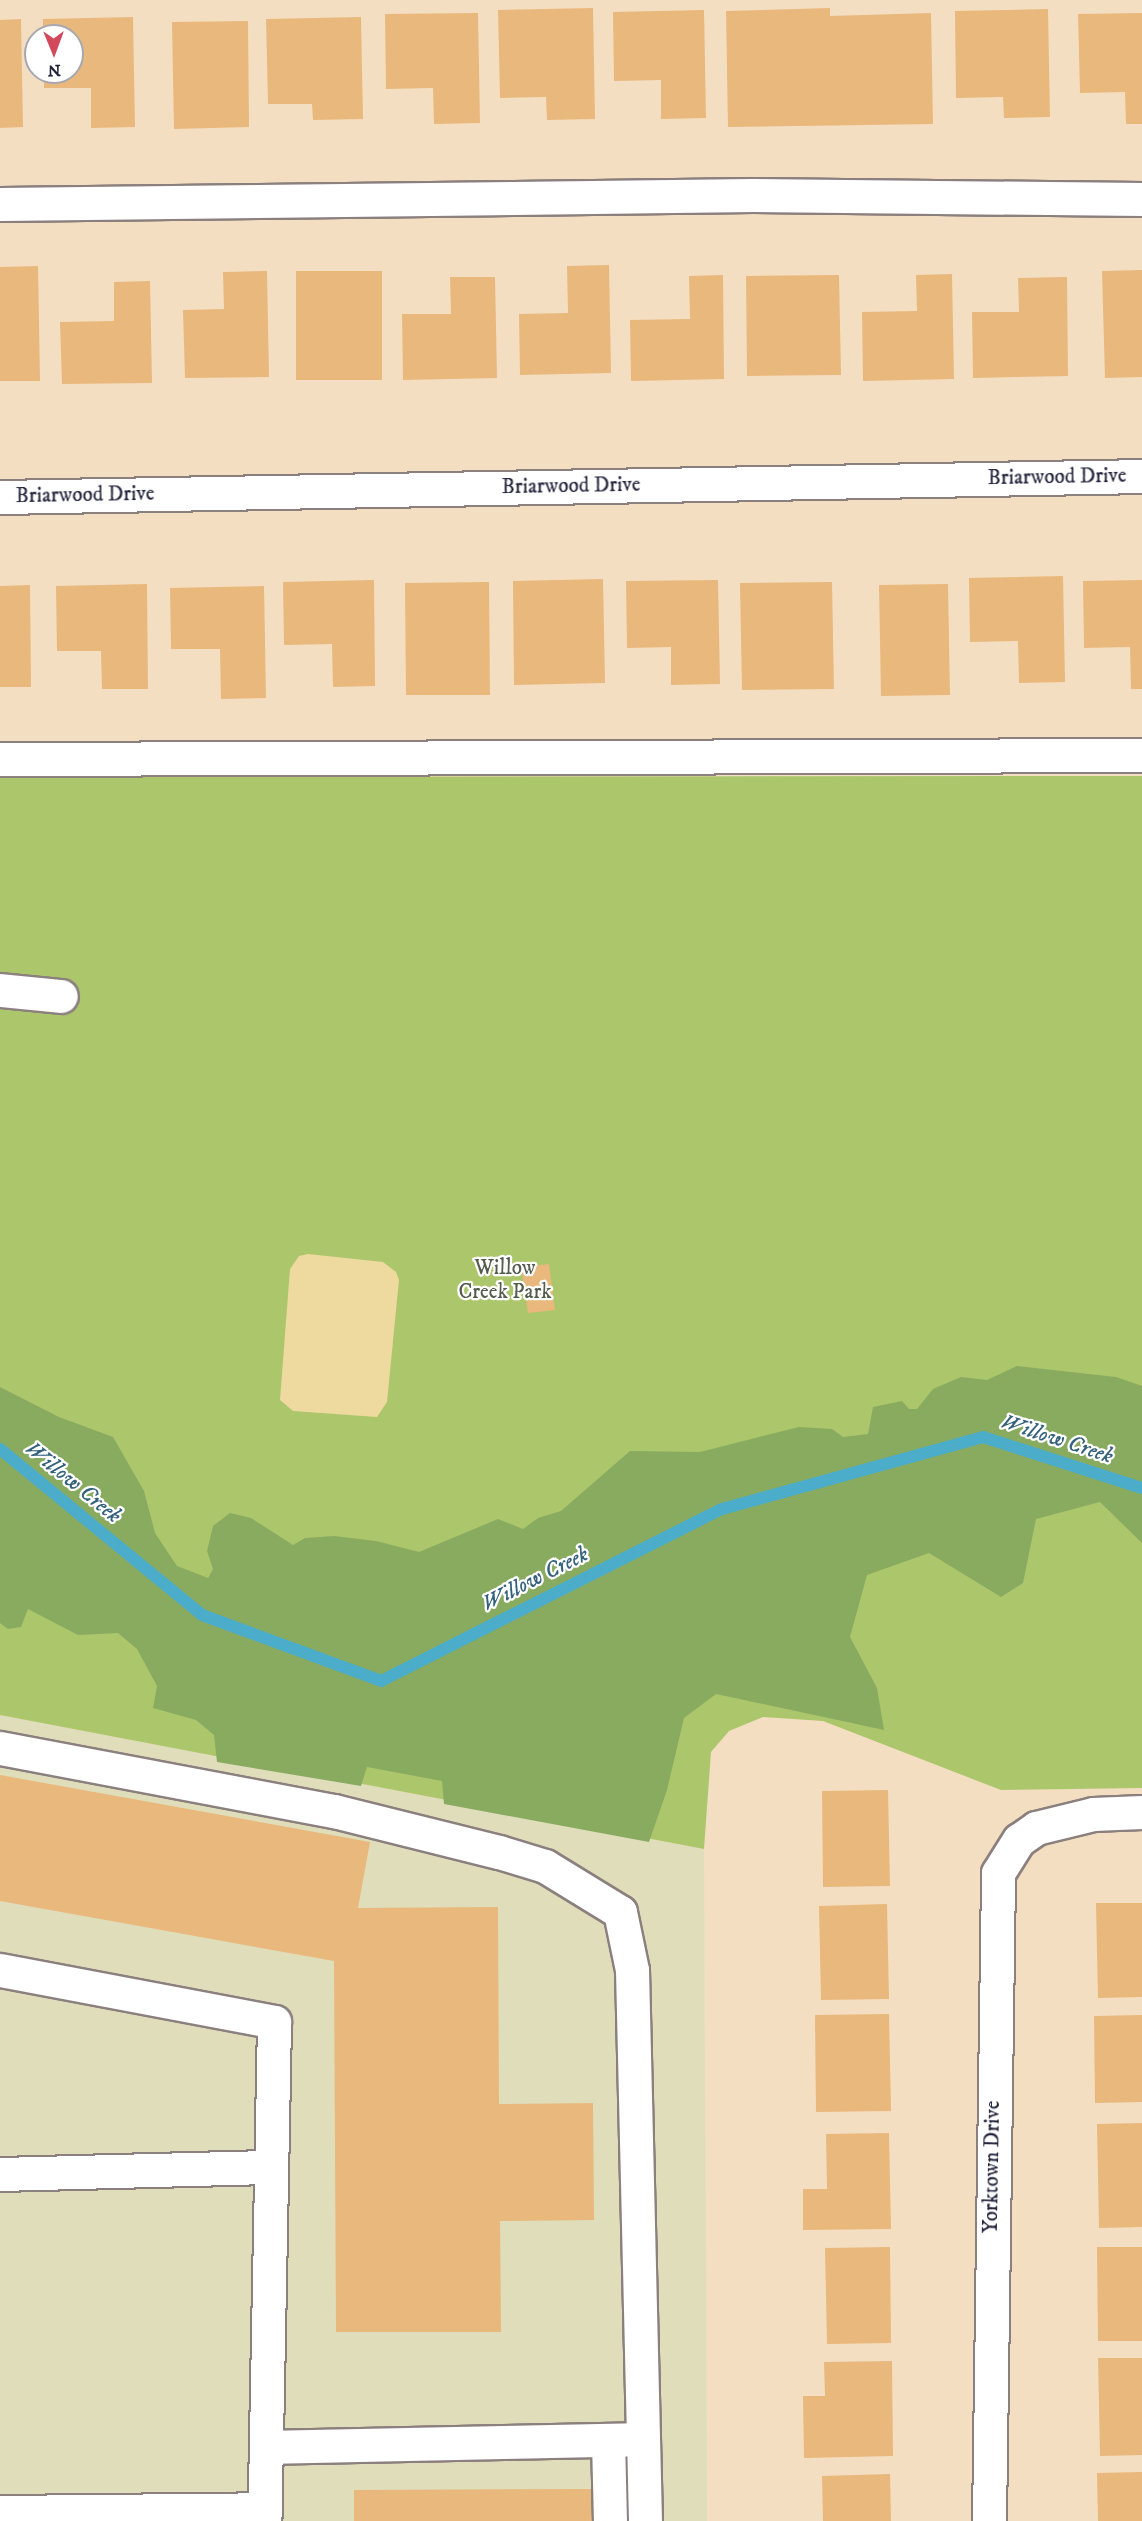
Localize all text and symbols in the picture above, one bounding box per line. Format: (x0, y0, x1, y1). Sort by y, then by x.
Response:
north arrow (24, 24, 84, 84)
text: N (48, 60, 61, 80)
street label: Briarwood Drive (987, 463, 1127, 491)
street label: Briarwood Drive (501, 472, 641, 500)
street label: Briarwood Drive (15, 481, 155, 509)
park label: Willow Creek Park (458, 1255, 552, 1305)
water label: Willow Creek (998, 1409, 1116, 1469)
water label: Willow Creek (20, 1435, 126, 1529)
water label: Willow Creek (477, 1541, 593, 1617)
street label: Yorktown Drive (978, 2100, 1006, 2234)

